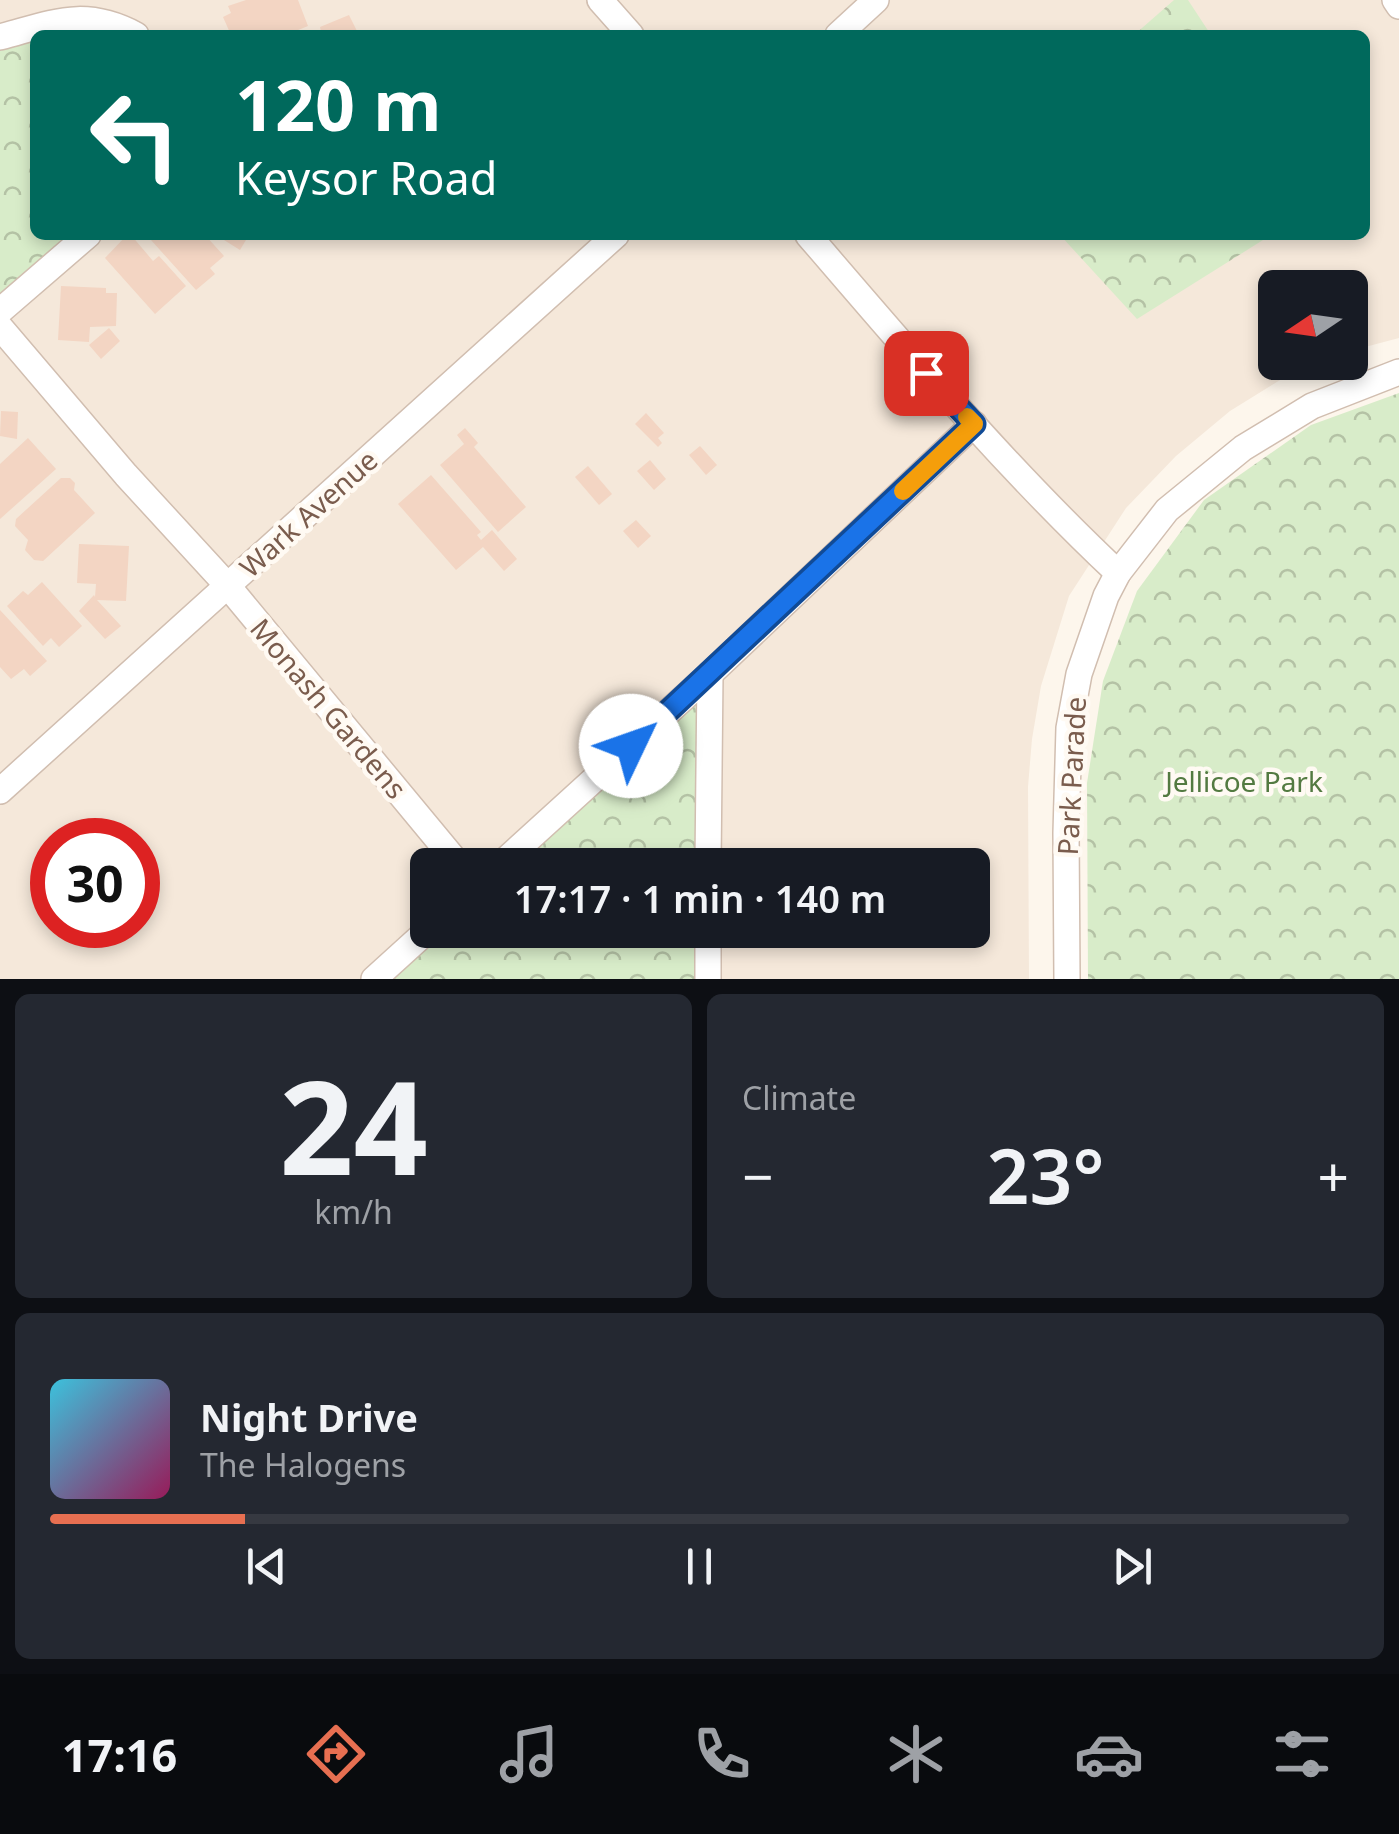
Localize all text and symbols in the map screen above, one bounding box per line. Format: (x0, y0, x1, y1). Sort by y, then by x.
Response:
text: 120 m (235, 56, 442, 152)
icon: left (70, 70, 200, 200)
text: Keysor Road (235, 147, 498, 208)
north arrow (1258, 270, 1368, 380)
map controls (1258, 270, 1368, 380)
pin (884, 331, 969, 416)
icon: arrive (899, 346, 954, 401)
street label: Wark Avenue (231, 441, 385, 585)
street label: Monash Gardens (242, 610, 416, 806)
position arrow (579, 694, 683, 798)
street label: Park Parade (1048, 696, 1094, 856)
park label: Jellicoe Park (1162, 762, 1323, 800)
speed limit sign: 30 (30, 818, 160, 948)
text: 17:17 · 1 min · 140 m (514, 872, 886, 924)
text: 24 (279, 1036, 428, 1213)
text: Climate (742, 1076, 856, 1119)
text: 23° (987, 1124, 1104, 1226)
text: − (742, 1138, 773, 1213)
text: + (1318, 1138, 1349, 1213)
text: km/h (314, 1190, 393, 1233)
text: Night Drive (200, 1391, 418, 1443)
text: The Halogens (200, 1443, 406, 1486)
icon: previous (239, 1539, 294, 1594)
icon: pause (672, 1539, 727, 1594)
icon: next (1105, 1539, 1160, 1594)
icon: directions (301, 1719, 371, 1789)
icon: music (494, 1719, 564, 1789)
icon: phone (687, 1719, 757, 1789)
icon: climate (881, 1719, 951, 1789)
icon: car (1074, 1719, 1144, 1789)
icon: filters (1267, 1719, 1337, 1789)
text: 17:16 (62, 1724, 177, 1785)

